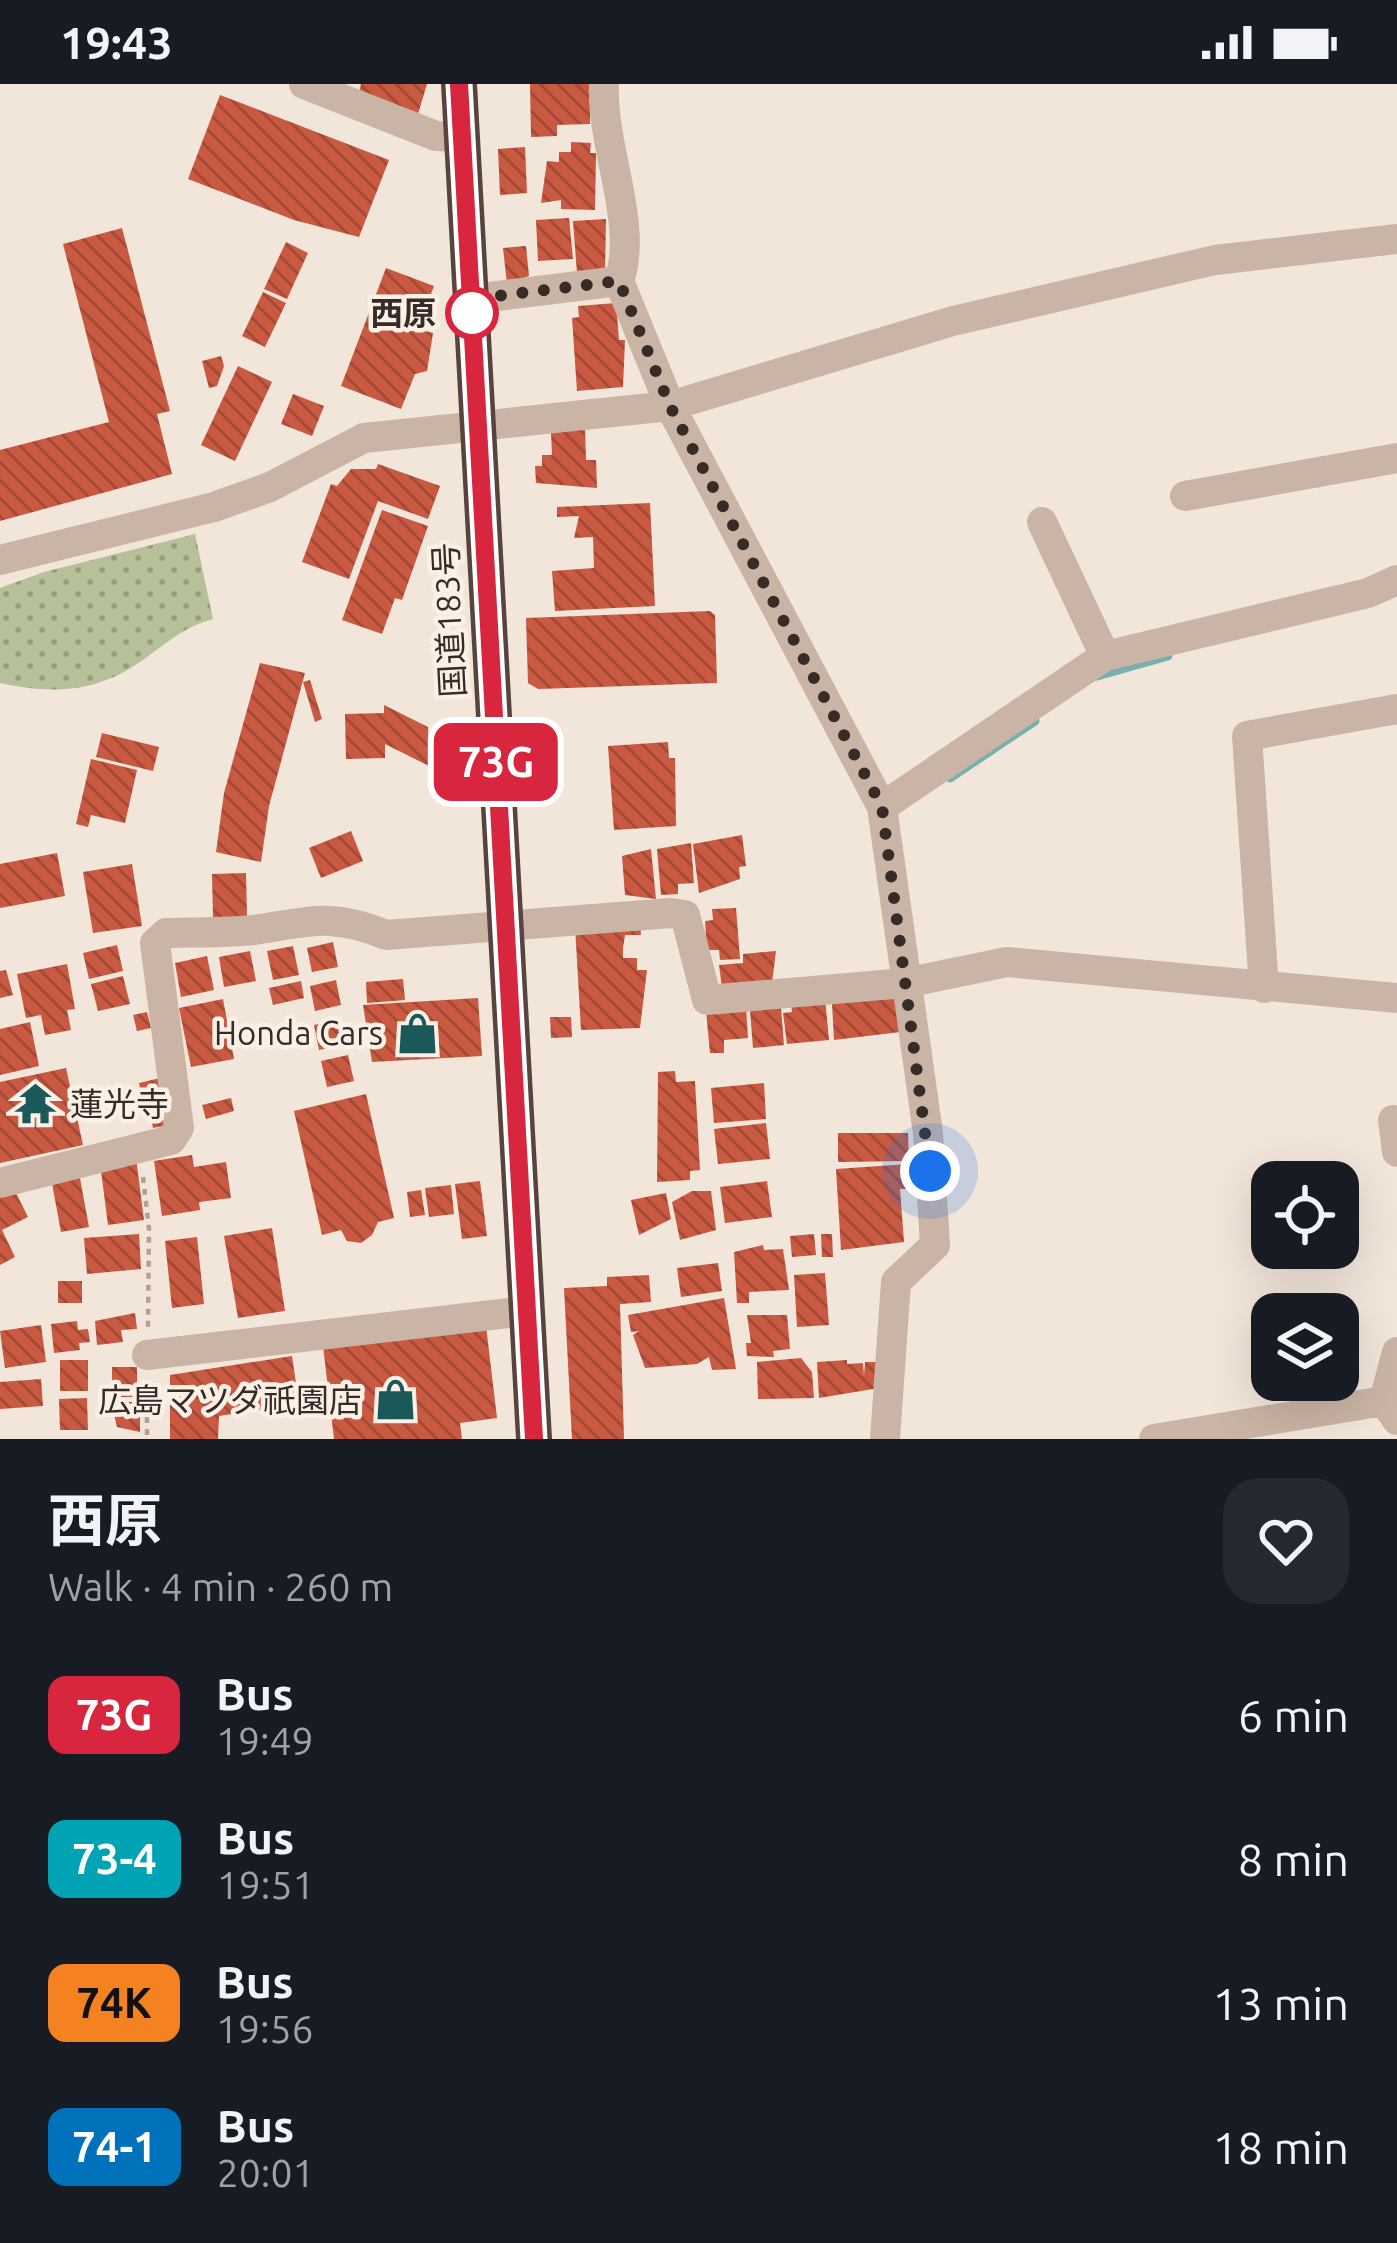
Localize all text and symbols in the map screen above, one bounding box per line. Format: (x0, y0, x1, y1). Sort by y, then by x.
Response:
text: 19:43 (60, 17, 173, 68)
marker: 西原 (447, 288, 497, 338)
place label: 西原 (370, 294, 436, 331)
street label: 国道183号 (426, 542, 471, 698)
line badge: 73G (427, 723, 565, 801)
text: 73G (458, 738, 534, 785)
shop icon: Honda Cars (394, 1010, 440, 1056)
place label: Honda Cars (214, 1014, 383, 1051)
temple icon: 蓮光寺 (13, 1081, 59, 1127)
place label: 蓮光寺 (70, 1085, 169, 1122)
your location (900, 1141, 960, 1201)
map controls (1251, 1161, 1359, 1401)
button: locate (1251, 1161, 1359, 1269)
button: layers (1251, 1293, 1359, 1401)
shop icon: 広島マツダ祇園店 (373, 1377, 419, 1423)
place label: 広島マツダ祇園店 (98, 1381, 362, 1418)
button: heart (1223, 1478, 1349, 1604)
text: 西原 (48, 1488, 162, 1552)
text: Walk · 4 min · 260 m (48, 1565, 393, 1608)
text: Bus (216, 1668, 293, 1719)
text: 6 min (1238, 1690, 1349, 1741)
text: 73G (76, 1691, 152, 1738)
text: 19:49 (216, 1719, 314, 1762)
text: Bus (217, 1812, 294, 1863)
text: 8 min (1238, 1834, 1349, 1885)
text: 73-4 (72, 1835, 157, 1882)
text: 19:51 (217, 1863, 314, 1906)
text: Bus (216, 1956, 293, 2007)
text: 13 min (1212, 1978, 1349, 2029)
text: 74K (76, 1979, 152, 2026)
text: 19:56 (216, 2007, 314, 2050)
text: Bus (217, 2100, 294, 2151)
text: 18 min (1212, 2122, 1349, 2173)
text: 74-1 (72, 2123, 157, 2170)
text: 20:01 (217, 2151, 314, 2194)

